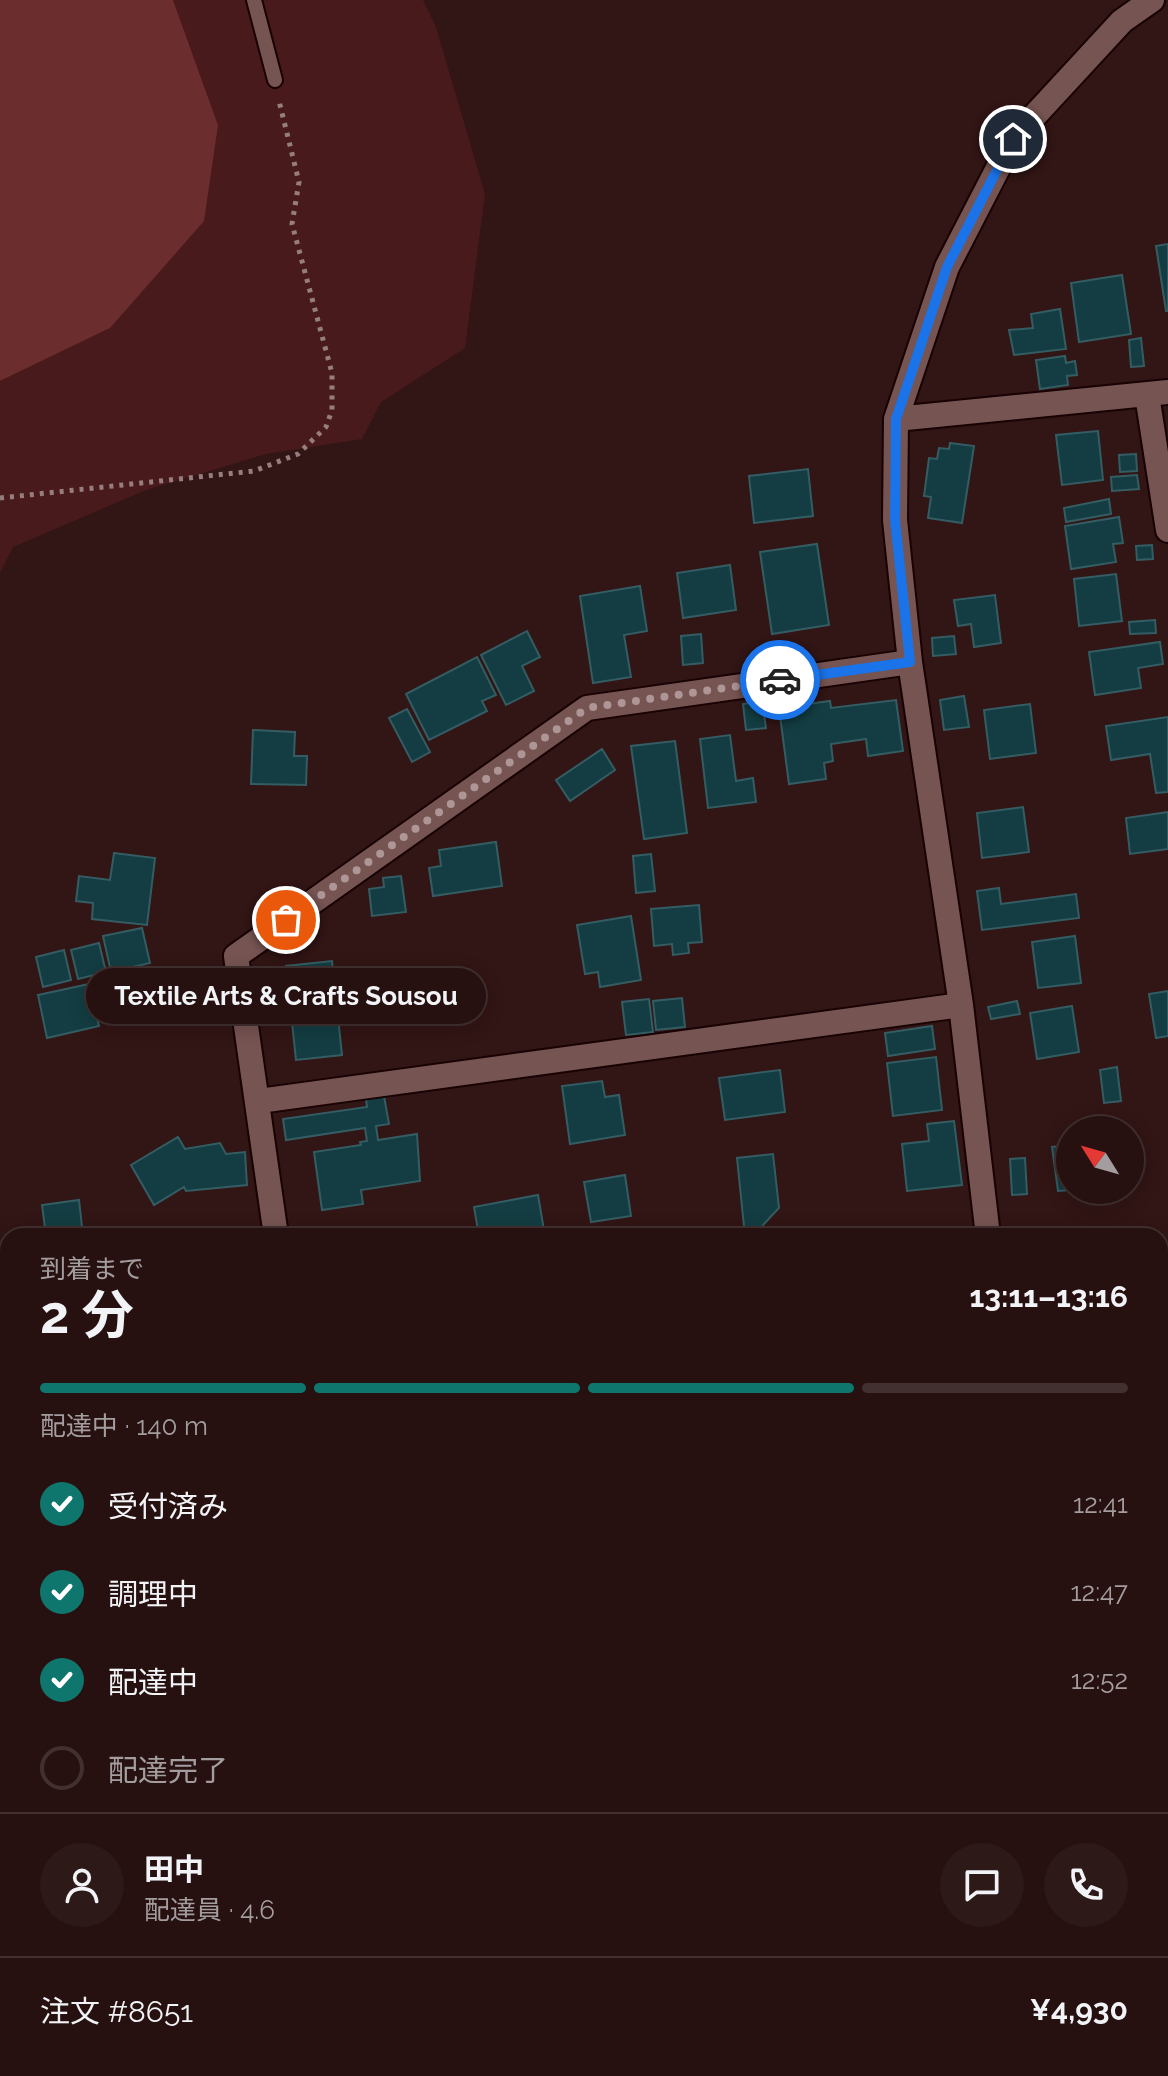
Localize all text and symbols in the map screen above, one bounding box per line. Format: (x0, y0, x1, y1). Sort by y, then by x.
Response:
pin (979, 105, 1047, 173)
icon: home (991, 117, 1035, 161)
courier (740, 640, 820, 720)
icon: car (758, 658, 802, 702)
pin (252, 886, 320, 954)
icon: bag (264, 898, 308, 942)
callout: Textile Arts & Crafts Sousou (86, 968, 486, 1024)
text: Textile Arts & Crafts Sousou (114, 981, 458, 1011)
north arrow (1056, 1116, 1144, 1204)
map controls (1056, 1116, 1144, 1204)
text: 到着まで (40, 1254, 144, 1284)
text: 13:11–13:16 (969, 1279, 1128, 1314)
text: 2 分 (40, 1284, 134, 1345)
text: 配達中 · 140 m (40, 1411, 208, 1441)
icon: check (40, 1482, 84, 1526)
text: 受付済み (108, 1489, 228, 1524)
text: 12:41 (1073, 1489, 1128, 1519)
icon: check (40, 1570, 84, 1614)
text: 調理中 (108, 1577, 198, 1612)
text: 12:47 (1070, 1577, 1128, 1607)
icon: check (40, 1658, 84, 1702)
text: 配達中 (108, 1665, 198, 1700)
text: 12:52 (1071, 1665, 1128, 1695)
text: 配達完了 (108, 1753, 228, 1788)
button: person (40, 1843, 124, 1927)
button: chat (940, 1843, 1024, 1927)
button: phone (1044, 1843, 1128, 1927)
text: 田中 (144, 1852, 204, 1887)
text: 配達員 · 4.6 (144, 1895, 275, 1925)
text: ¥4,930 (1030, 1992, 1128, 2027)
text: 注文 #8651 (40, 1994, 193, 2029)

